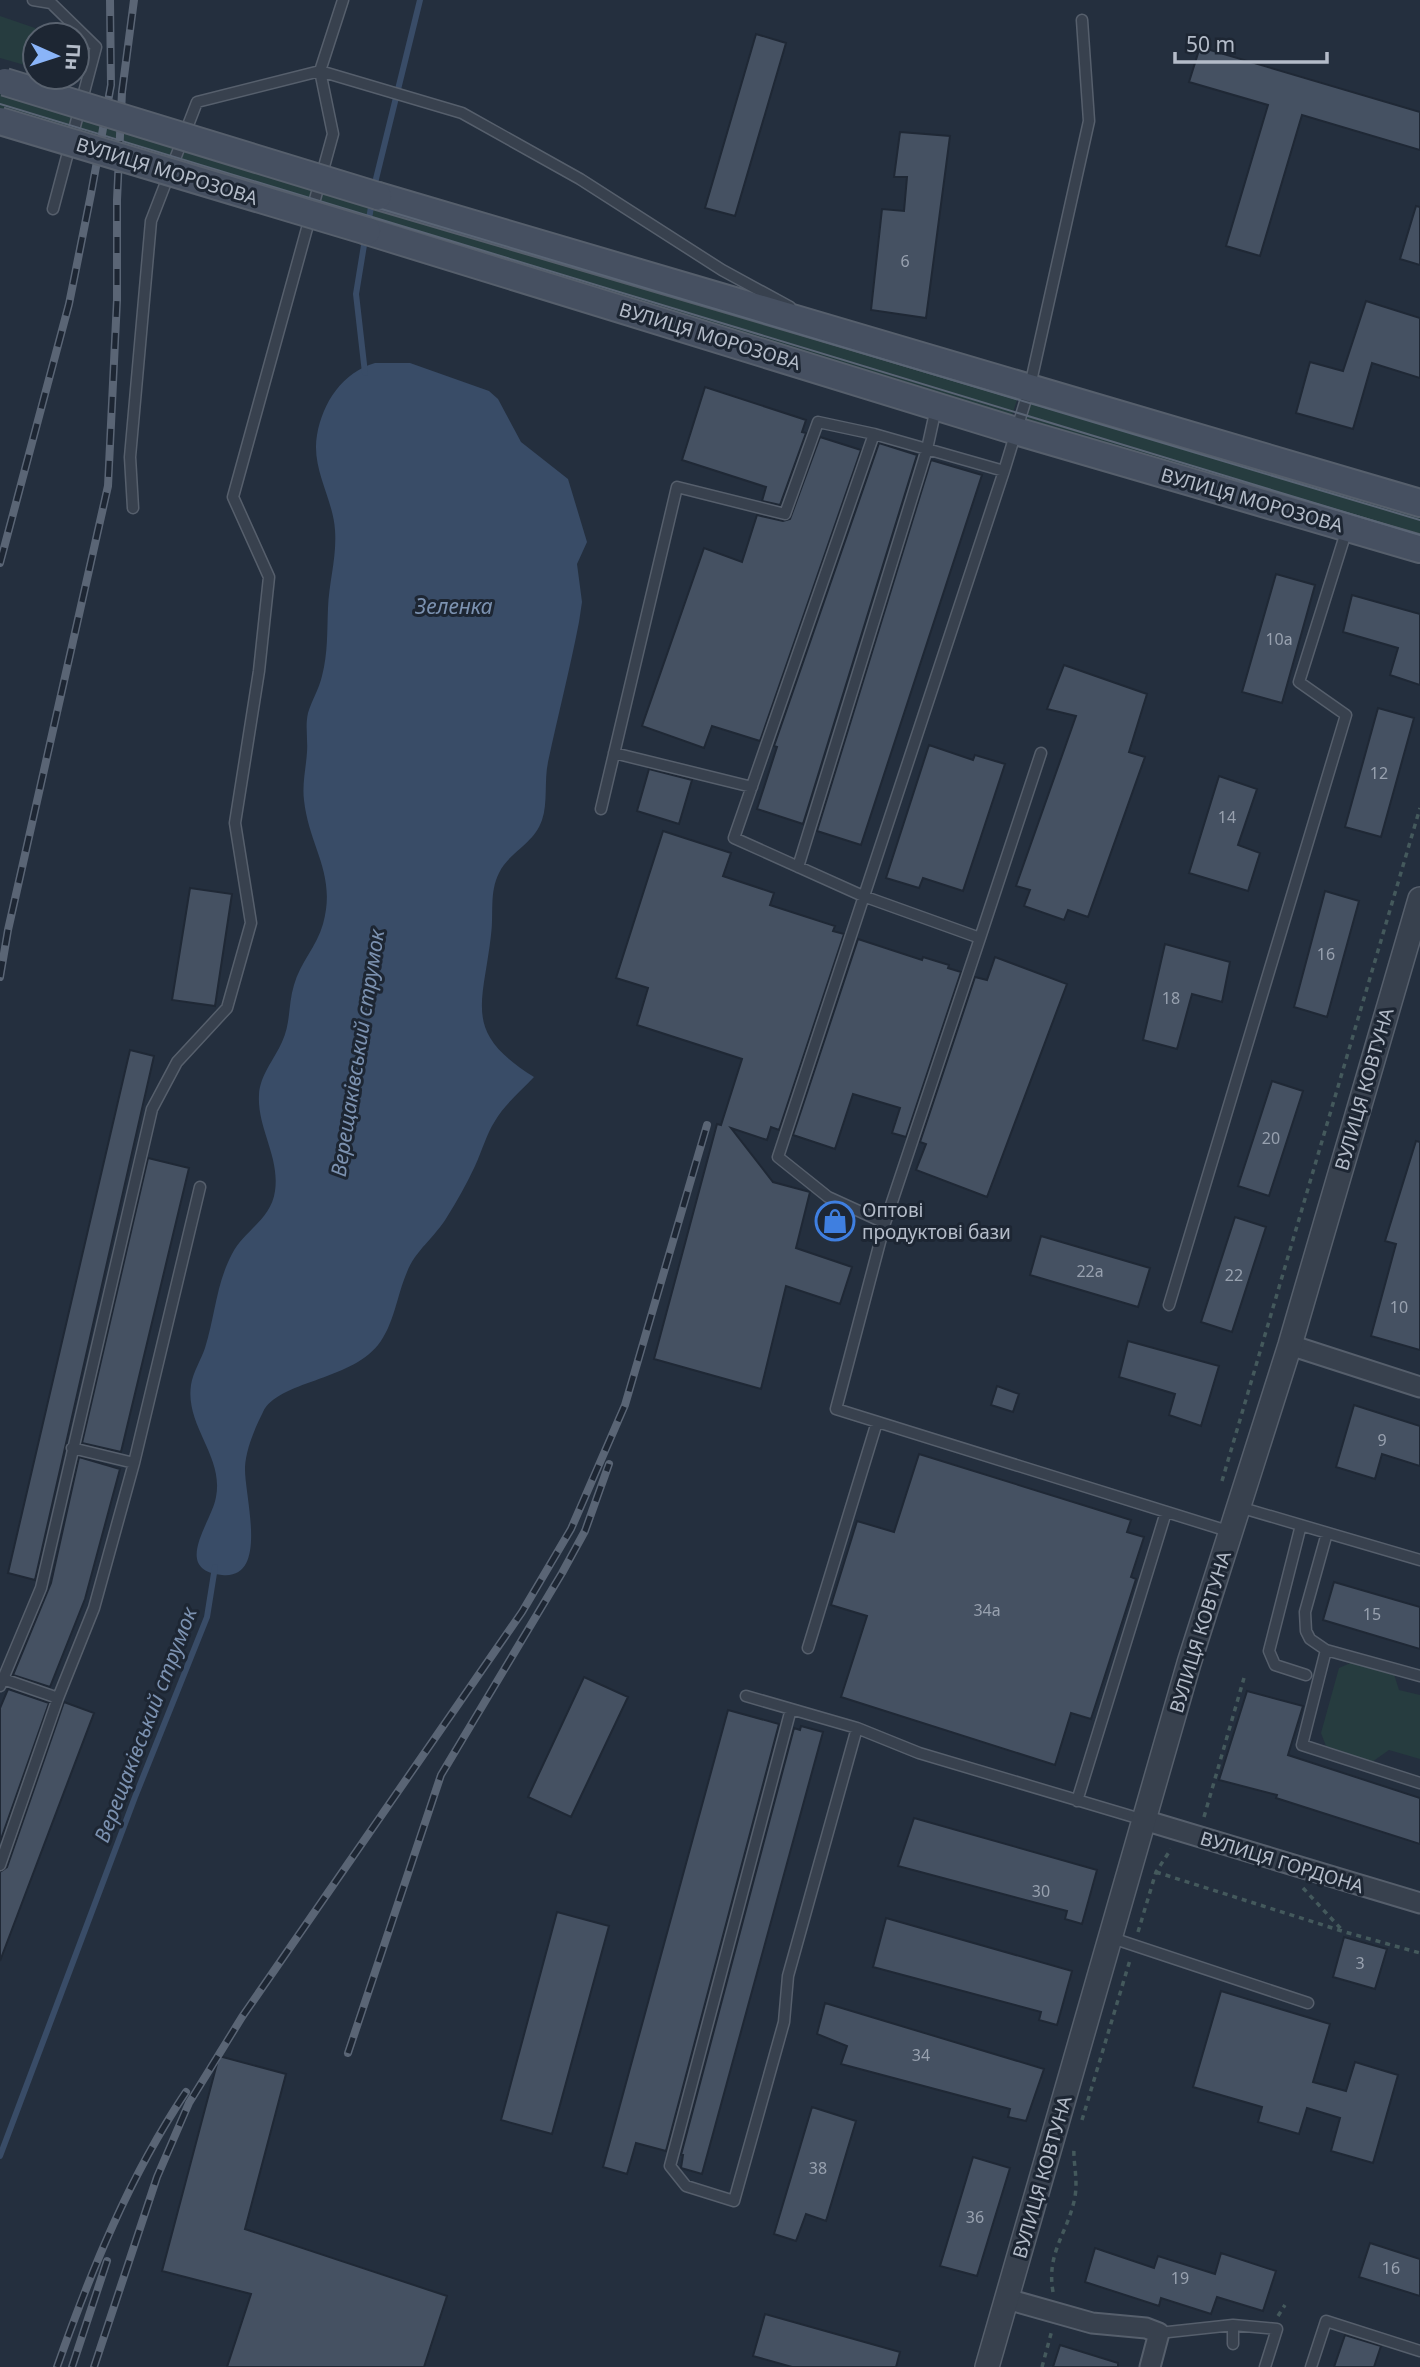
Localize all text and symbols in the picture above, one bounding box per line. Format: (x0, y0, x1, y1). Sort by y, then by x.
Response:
north arrow (21, 21, 91, 91)
scale bar (1175, 21, 1327, 65)
text: 50 m (1186, 30, 1235, 58)
text: Пн (59, 43, 87, 71)
street label: ВУЛИЦЯ МОРОЗОВА (73, 131, 262, 211)
house number: 6 (900, 250, 910, 272)
street label: ВУЛИЦЯ МОРОЗОВА (616, 296, 805, 376)
street label: ВУЛИЦЯ МОРОЗОВА (1158, 462, 1347, 539)
water label: Зеленка (414, 592, 493, 620)
house number: 10а (1265, 628, 1293, 650)
house number: 12 (1370, 762, 1388, 784)
house number: 14 (1218, 806, 1236, 828)
water label: Верещаківський струмок (324, 926, 391, 1178)
house number: 16 (1317, 943, 1335, 965)
house number: 18 (1162, 987, 1180, 1009)
street label: ВУЛИЦЯ КОВТУНА (1328, 1004, 1400, 1173)
house number: 20 (1262, 1127, 1280, 1149)
place label: Оптові продуктові бази (862, 1197, 1011, 1245)
shop icon: Оптові продуктові бази (814, 1200, 856, 1242)
house number: 22а (1076, 1260, 1104, 1282)
house number: 22 (1225, 1264, 1243, 1286)
house number: 10 (1390, 1296, 1408, 1318)
house number: 9 (1377, 1429, 1387, 1451)
street label: ВУЛИЦЯ КОВТУНА (1163, 1547, 1237, 1716)
house number: 34а (973, 1599, 1001, 1621)
water label: Верещаківський струмок (87, 1602, 203, 1846)
house number: 15 (1363, 1603, 1381, 1625)
street label: ВУЛИЦЯ ГОРДОНА (1197, 1825, 1368, 1900)
house number: 30 (1032, 1880, 1050, 1902)
house number: 3 (1355, 1952, 1365, 1974)
house number: 34 (912, 2044, 930, 2066)
street label: ВУЛИЦЯ КОВТУНА (1006, 2092, 1078, 2261)
house number: 38 (809, 2157, 827, 2179)
house number: 36 (966, 2206, 984, 2228)
house number: 16 (1382, 2257, 1400, 2279)
house number: 19 (1171, 2267, 1189, 2289)

